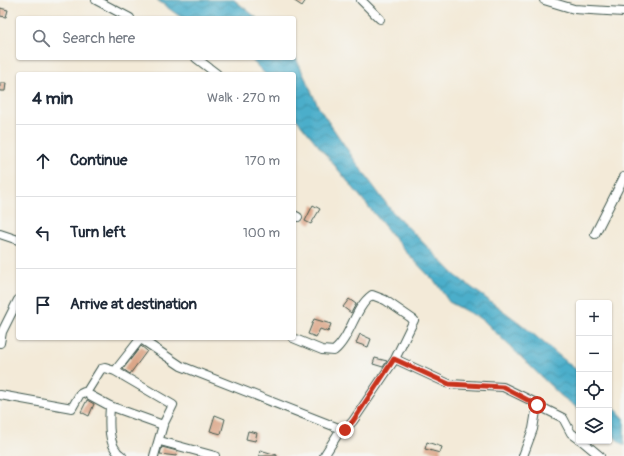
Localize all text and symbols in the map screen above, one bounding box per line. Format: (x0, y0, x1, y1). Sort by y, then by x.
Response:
search box (16, 16, 296, 60)
icon: search (30, 27, 52, 49)
text: Search here (62, 29, 135, 48)
text: 4 min (32, 88, 73, 109)
text: Walk · 270 m (207, 90, 280, 106)
icon: ahead (32, 150, 54, 172)
text: Continue (70, 151, 128, 170)
text: 170 m (245, 153, 280, 169)
icon: left (32, 222, 54, 244)
text: Turn left (70, 223, 126, 242)
text: 100 m (243, 225, 280, 241)
icon: arrive (32, 294, 54, 316)
text: Arrive at destination (70, 295, 197, 314)
map controls (576, 300, 612, 444)
button: + (576, 300, 612, 336)
button: − (576, 336, 612, 372)
button: locate (576, 372, 612, 408)
route start (528, 396, 546, 414)
button: layers (576, 408, 612, 444)
route end (336, 421, 354, 439)

